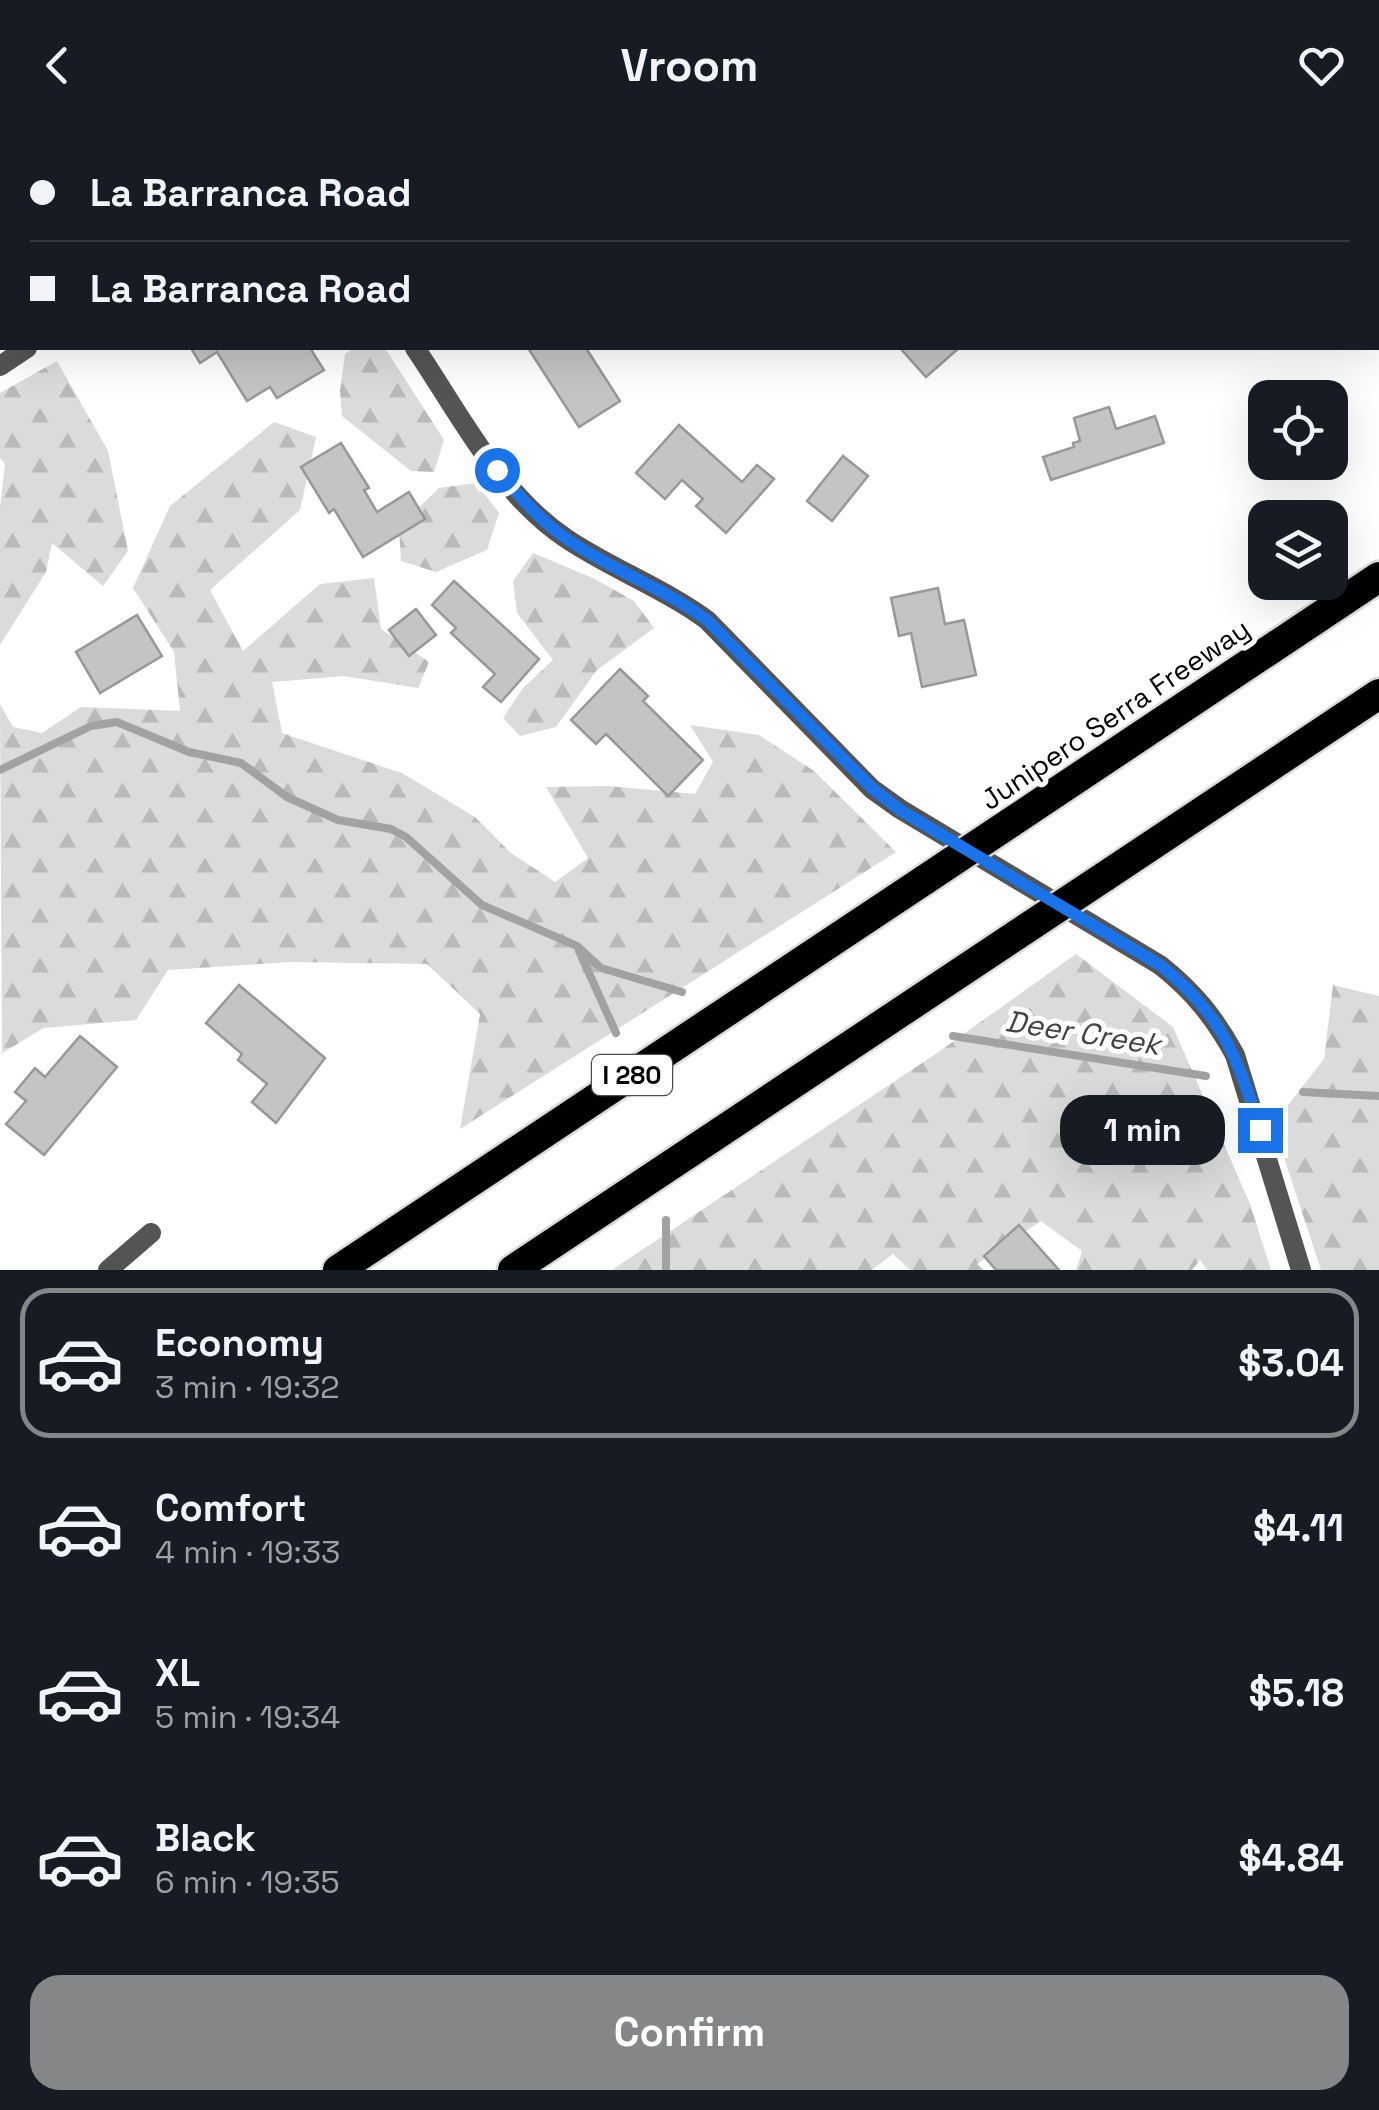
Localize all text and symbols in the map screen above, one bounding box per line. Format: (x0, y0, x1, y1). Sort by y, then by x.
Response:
text: Vroom (621, 37, 758, 94)
icon: back (30, 38, 85, 93)
icon: heart (1294, 38, 1349, 93)
text: La Barranca Road (90, 169, 411, 217)
text: La Barranca Road (90, 265, 411, 313)
map controls (1248, 380, 1348, 600)
button: locate (1248, 380, 1348, 480)
route start (475, 448, 520, 493)
button: layers (1248, 500, 1348, 600)
street label: Junipero Serra Freeway (974, 610, 1256, 818)
water label: Deer Creek (1003, 1001, 1166, 1064)
road number: I 280 (592, 1055, 672, 1095)
callout: 1 min (1060, 1095, 1225, 1165)
route end (1238, 1108, 1283, 1153)
text: 1 min (1103, 1110, 1182, 1150)
icon: car (35, 1318, 125, 1408)
text: Economy (155, 1319, 324, 1367)
text: $3.04 (1238, 1339, 1344, 1387)
text: 3 min · 19:32 (155, 1367, 340, 1407)
icon: car (35, 1483, 125, 1573)
text: Comfort (155, 1484, 306, 1532)
text: $4.11 (1253, 1504, 1344, 1552)
text: 4 min · 19:33 (155, 1532, 340, 1572)
icon: car (35, 1648, 125, 1738)
text: XL (155, 1649, 200, 1697)
text: $5.18 (1249, 1669, 1344, 1717)
text: 5 min · 19:34 (155, 1697, 340, 1737)
icon: car (35, 1813, 125, 1903)
text: Black (155, 1814, 256, 1862)
text: $4.84 (1239, 1834, 1344, 1882)
text: 6 min · 19:35 (155, 1862, 340, 1902)
button: Confirm (30, 1975, 1349, 2090)

